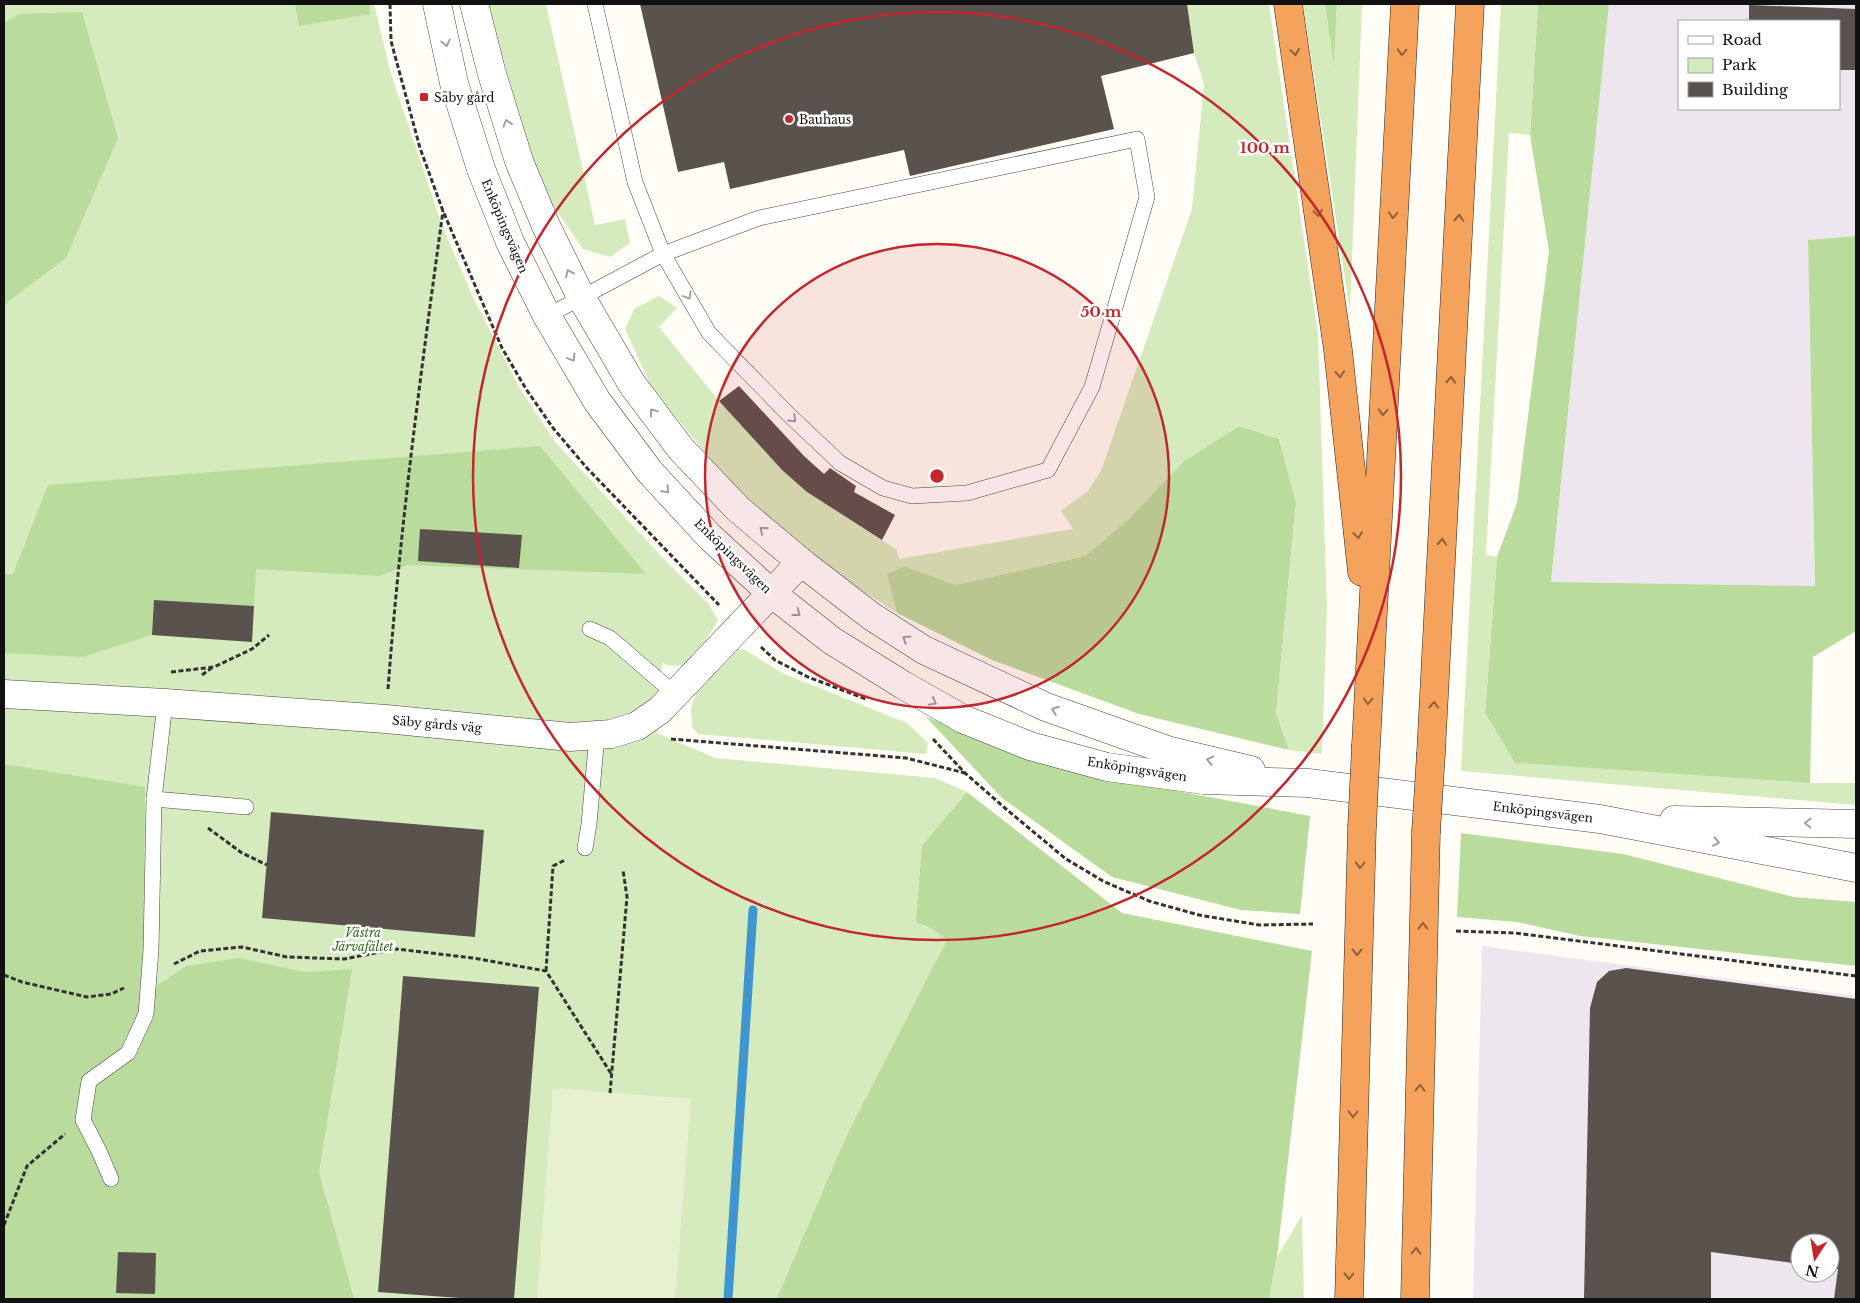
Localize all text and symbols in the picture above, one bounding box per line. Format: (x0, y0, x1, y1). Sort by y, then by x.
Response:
legend (1678, 20, 1840, 110)
text: Road (1722, 30, 1762, 49)
one-way arrow (440, 39, 451, 48)
one-way arrow (1289, 48, 1299, 56)
one-way arrow (1397, 49, 1407, 57)
text: Park (1722, 55, 1758, 74)
text: Building (1722, 80, 1789, 99)
place label: Säby gård (434, 90, 494, 105)
marker: Säby gård (418, 91, 430, 103)
place label: Bauhaus (799, 112, 851, 127)
marker: Bauhaus (783, 113, 795, 125)
one-way arrow (503, 119, 513, 128)
text: 100 m (1240, 138, 1290, 157)
street label: Enköpingsvägen (478, 177, 532, 275)
one-way arrow (1312, 209, 1323, 217)
one-way arrow (1388, 211, 1399, 219)
one-way arrow (1454, 214, 1465, 222)
one-way arrow (565, 269, 575, 278)
one-way arrow (681, 291, 691, 300)
text: 50 m (1081, 302, 1122, 321)
one-way arrow (565, 353, 575, 362)
one-way arrow (1335, 370, 1346, 378)
one-way arrow (1445, 376, 1456, 384)
one-way arrow (650, 408, 659, 418)
one-way arrow (1378, 408, 1389, 416)
one-way arrow (787, 413, 796, 422)
centre of rings (928, 467, 946, 485)
one-way arrow (660, 484, 669, 493)
street label: Enköpingsvägen (691, 516, 775, 596)
one-way arrow (760, 527, 769, 536)
one-way arrow (1352, 532, 1363, 540)
one-way arrow (1437, 538, 1448, 546)
one-way arrow (791, 607, 801, 616)
one-way arrow (903, 635, 912, 645)
one-way arrow (927, 696, 936, 706)
one-way arrow (1363, 697, 1374, 705)
one-way arrow (1428, 700, 1439, 708)
one-way arrow (1052, 706, 1060, 716)
street label: Säby gårds väg (392, 713, 483, 735)
street label: Enköpingsvägen (1086, 754, 1188, 784)
one-way arrow (1205, 755, 1214, 766)
street label: Enköpingsvägen (1492, 798, 1594, 826)
one-way arrow (1803, 817, 1811, 828)
one-way arrow (1712, 836, 1721, 846)
one-way arrow (1355, 861, 1366, 869)
one-way arrow (1418, 921, 1428, 929)
park label: Västra Järvafältet (332, 925, 394, 954)
one-way arrow (1352, 948, 1363, 956)
one-way arrow (1414, 1084, 1425, 1092)
one-way arrow (1348, 1110, 1359, 1118)
north arrow (1790, 1233, 1840, 1283)
one-way arrow (1411, 1246, 1421, 1254)
text: N (1804, 1261, 1821, 1281)
one-way arrow (1344, 1273, 1355, 1281)

